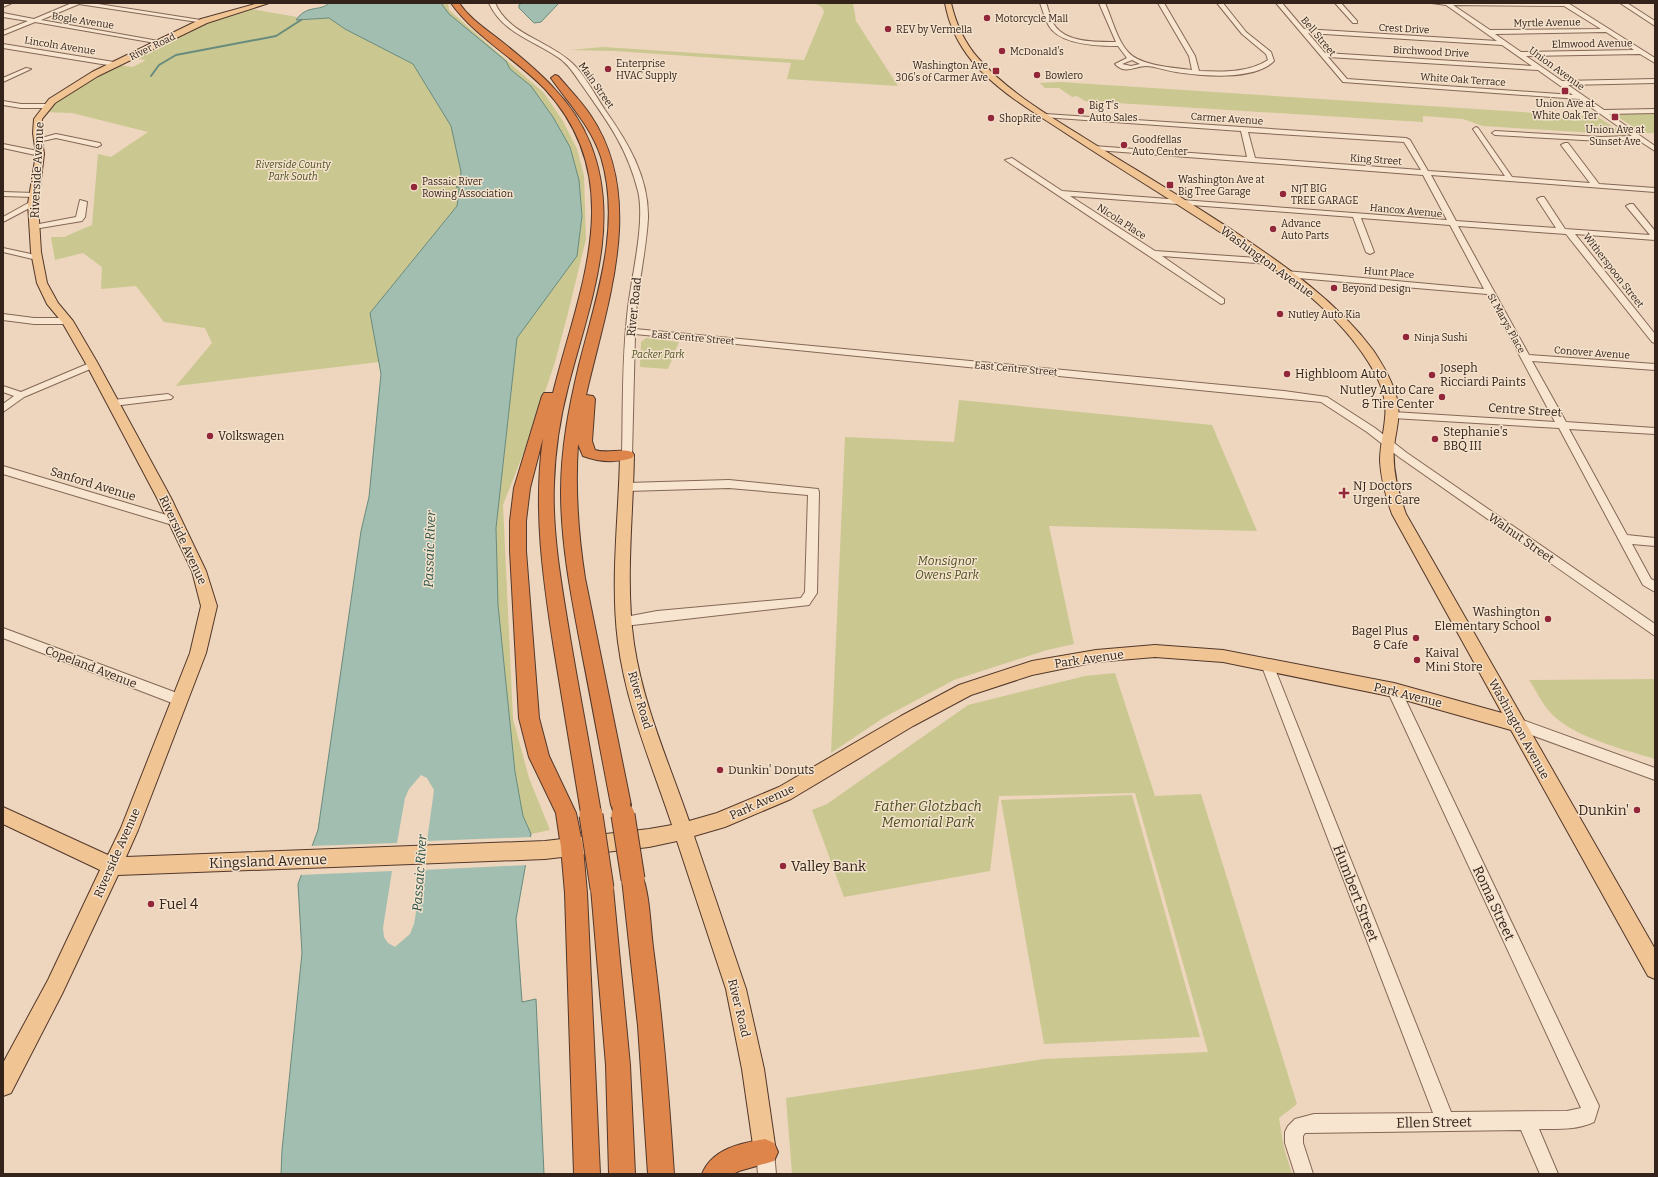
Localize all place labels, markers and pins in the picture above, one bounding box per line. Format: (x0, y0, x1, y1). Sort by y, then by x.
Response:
marker: Motorcycle Mall (982, 13, 992, 23)
place label: Motorcycle Mall (995, 13, 1068, 25)
marker: REV by Vermella (883, 24, 893, 34)
place label: REV by Vermella (896, 24, 973, 36)
marker: McDonald's (997, 46, 1007, 56)
place label: McDonald's (1010, 46, 1064, 58)
place label: Enterprise HVAC Supply (616, 58, 678, 82)
place label: Washington Ave 306's of Carmer Ave (896, 60, 988, 84)
marker: Enterprise HVAC Supply (603, 64, 613, 74)
marker: Washington Ave 306's of Carmer Ave (991, 66, 1001, 76)
marker: Bowlero (1032, 70, 1042, 80)
place label: Bowlero (1045, 70, 1083, 82)
marker: Union Ave at White Oak Ter (1560, 86, 1570, 96)
place label: Union Ave at White Oak Ter (1532, 98, 1599, 122)
place label: Big T's Auto Sales (1089, 100, 1138, 124)
marker: Big T's Auto Sales (1076, 106, 1086, 116)
marker: Union Ave at Sunset Ave (1610, 112, 1620, 122)
marker: ShopRite (986, 113, 996, 123)
place label: ShopRite (999, 113, 1041, 125)
place label: Union Ave at Sunset Ave (1585, 124, 1645, 148)
place label: Goodfellas Auto Center (1132, 134, 1188, 158)
marker: Goodfellas Auto Center (1119, 140, 1129, 150)
place label: Washington Ave at Big Tree Garage (1178, 174, 1265, 198)
place label: Passaic River Rowing Association (422, 176, 514, 200)
marker: Washington Ave at Big Tree Garage (1165, 180, 1175, 190)
marker: Passaic River Rowing Association (409, 182, 419, 192)
place label: NJT BIG TREE GARAGE (1291, 183, 1359, 207)
marker: NJT BIG TREE GARAGE (1278, 189, 1288, 199)
place label: Advance Auto Parts (1281, 218, 1329, 242)
marker: Advance Auto Parts (1268, 224, 1278, 234)
marker: Beyond Design (1329, 283, 1339, 293)
place label: Beyond Design (1342, 283, 1411, 295)
marker: Nutley Auto Kia (1275, 309, 1285, 319)
place label: Nutley Auto Kia (1288, 309, 1361, 321)
marker: Ninja Sushi (1401, 332, 1411, 342)
place label: Ninja Sushi (1414, 332, 1467, 344)
place label: Joseph Ricciardi Paints (1439, 361, 1526, 389)
place label: Highbloom Auto (1295, 367, 1387, 381)
marker: Highbloom Auto (1282, 369, 1292, 379)
marker: Joseph Ricciardi Paints (1427, 370, 1437, 380)
place label: Nutley Auto Care & Tire Center (1340, 383, 1435, 411)
marker: Nutley Auto Care & Tire Center (1437, 392, 1447, 402)
place label: Stephanie's BBQ III (1443, 425, 1508, 453)
place label: Volkswagen (218, 429, 285, 443)
marker: Volkswagen (205, 431, 215, 441)
marker: Stephanie's BBQ III (1430, 434, 1440, 444)
place label: NJ Doctors Urgent Care (1353, 479, 1420, 507)
marker: NJ Doctors Urgent Care (1338, 487, 1350, 499)
place label: Washington Elementary School (1434, 605, 1541, 633)
marker: Washington Elementary School (1543, 614, 1553, 624)
place label: Bagel Plus & Cafe (1351, 624, 1408, 652)
marker: Bagel Plus & Cafe (1411, 633, 1421, 643)
place label: Kaival Mini Store (1425, 646, 1483, 674)
marker: Kaival Mini Store (1412, 655, 1422, 665)
place label: Dunkin' Donuts (728, 763, 815, 777)
marker: Dunkin' Donuts (715, 765, 725, 775)
place label: Dunkin' (1578, 802, 1629, 819)
marker: Dunkin' (1632, 805, 1642, 815)
place label: Valley Bank (791, 858, 866, 875)
marker: Valley Bank (778, 861, 788, 871)
place label: Fuel 4 (159, 896, 198, 913)
marker: Fuel 4 (146, 899, 156, 909)

